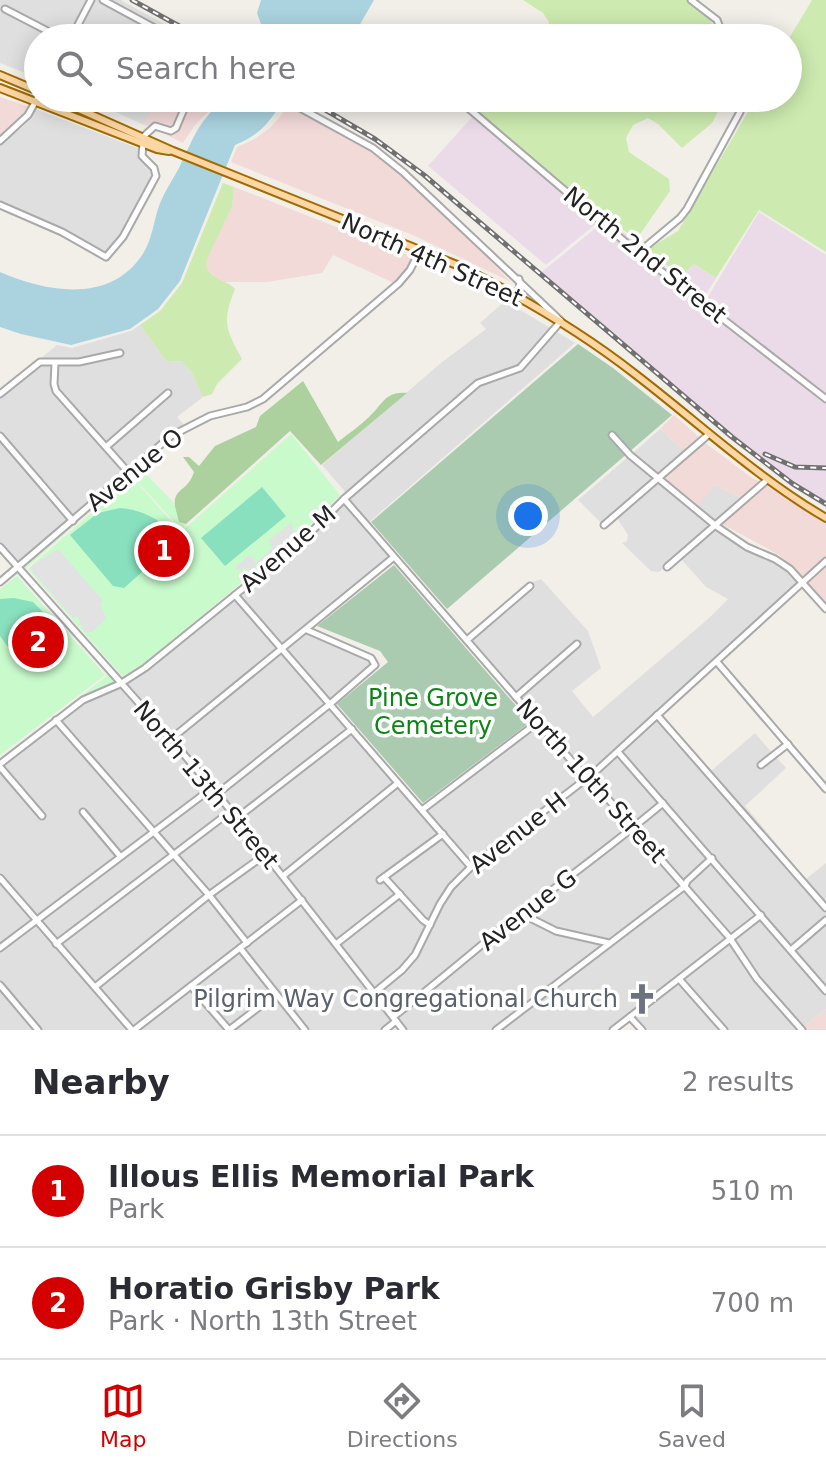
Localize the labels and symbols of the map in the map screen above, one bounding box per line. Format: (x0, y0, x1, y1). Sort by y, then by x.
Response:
street label: North 2nd Street (558, 181, 732, 329)
street label: North 4th Street (337, 208, 527, 312)
street label: Avenue O (81, 423, 189, 517)
your location (508, 496, 548, 536)
street label: Avenue M (234, 500, 342, 598)
pin: 1 (138, 521, 190, 581)
pin: 2 (12, 612, 64, 672)
park label: Pine Grove Cemetery (368, 684, 498, 740)
street label: North 10th Street (510, 693, 672, 869)
street label: North 13th Street (128, 695, 284, 875)
street label: Avenue H (464, 787, 572, 879)
street label: Avenue G (474, 863, 582, 957)
church icon: Pilgrim Way Congregational Church (625, 982, 659, 1016)
place label: Pilgrim Way Congregational Church (193, 985, 618, 1013)

